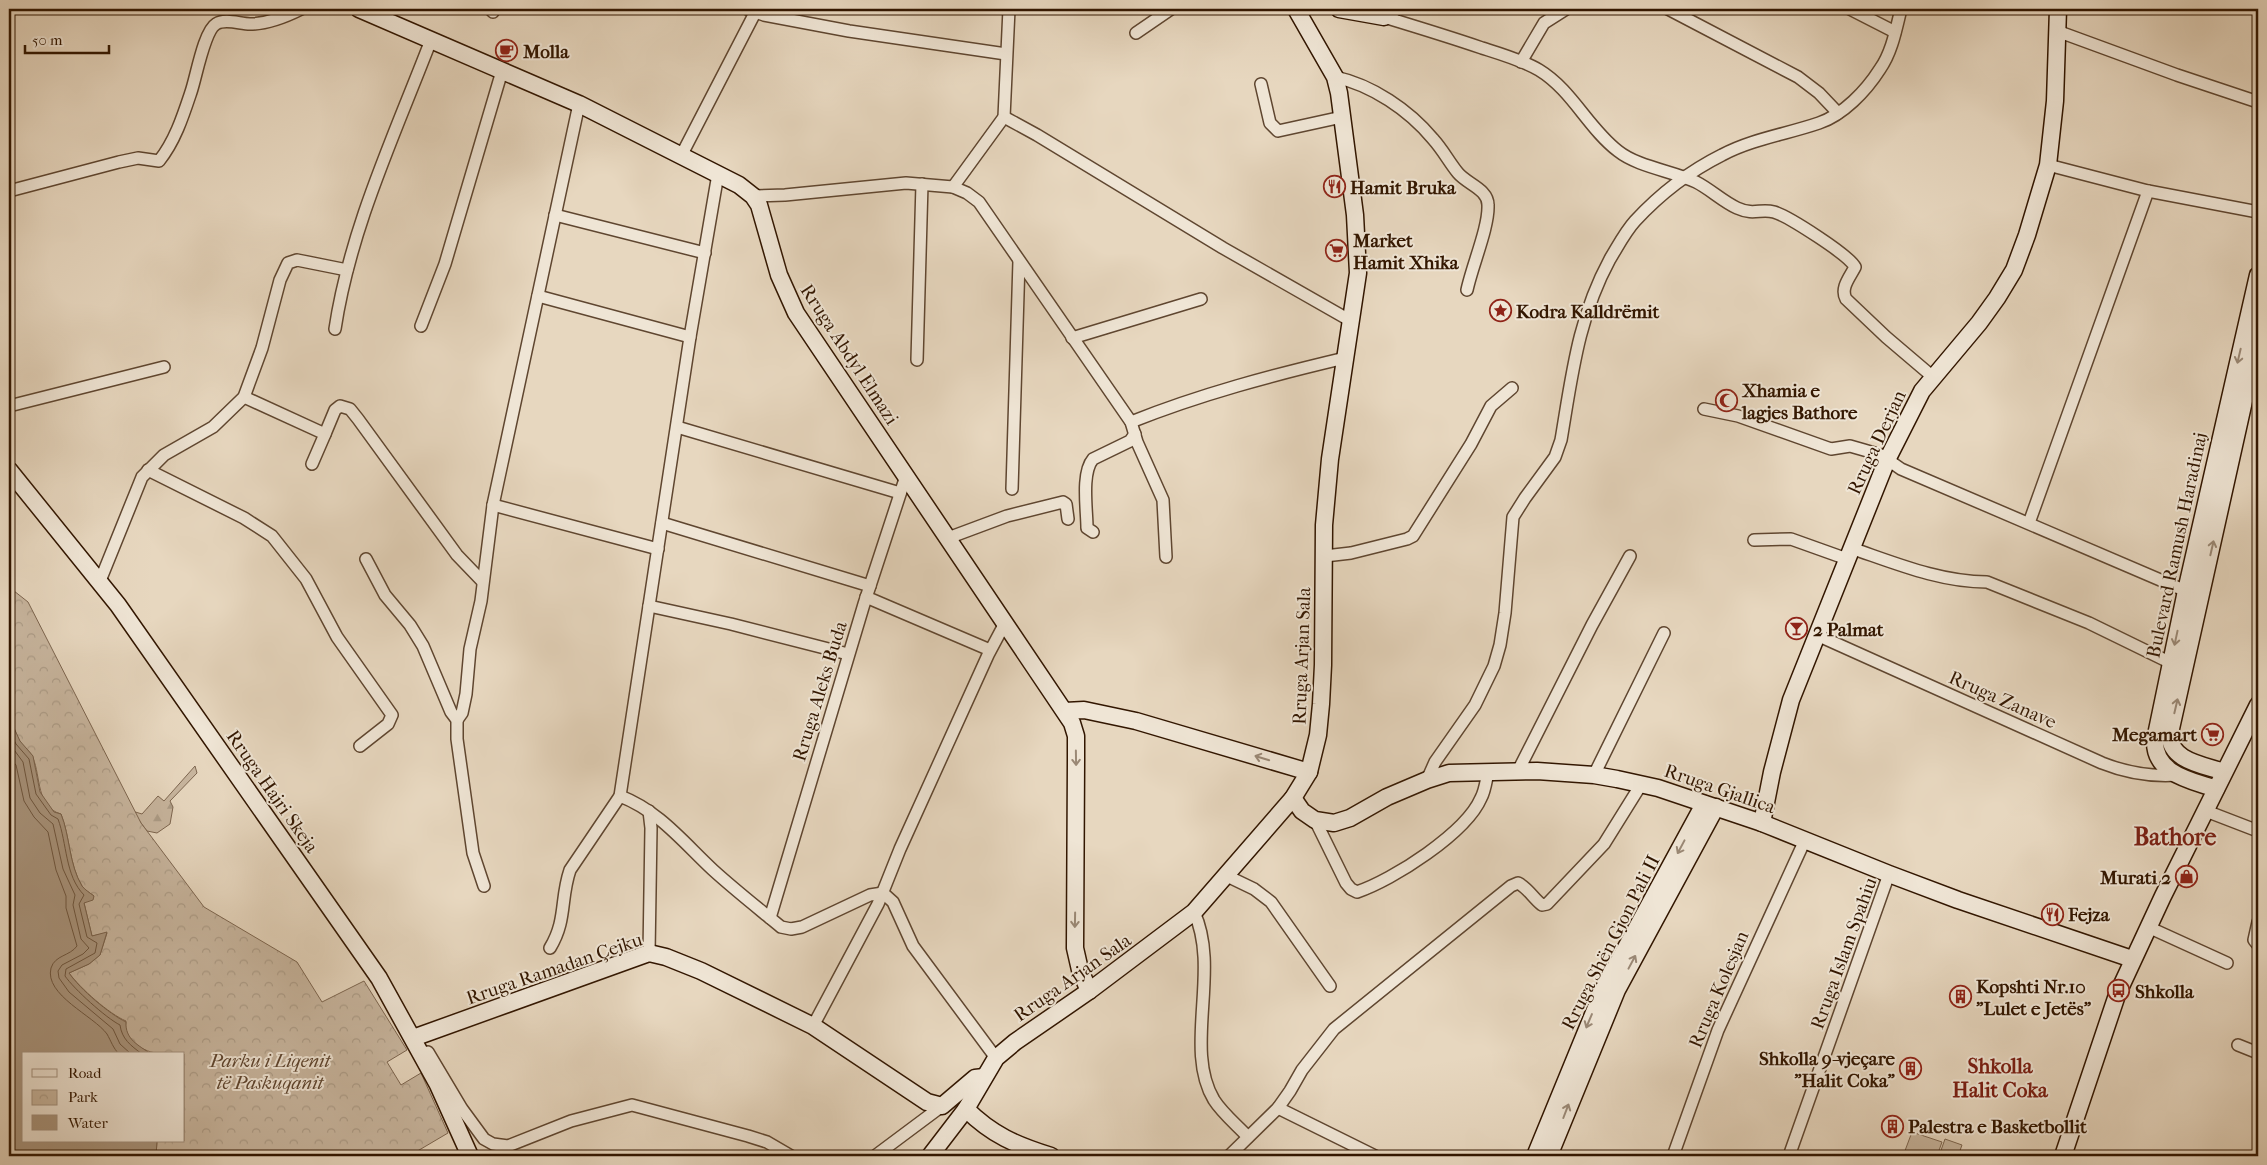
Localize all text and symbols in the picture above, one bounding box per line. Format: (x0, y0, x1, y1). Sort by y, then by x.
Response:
scale bar (25, 22, 109, 54)
text: 50 m (32, 31, 63, 49)
cafe icon: Molla (495, 39, 519, 63)
place label: Molla (522, 41, 570, 63)
restaurant icon: Hamit Bruka (1322, 175, 1346, 199)
place label: Hamit Bruka (1350, 177, 1457, 199)
place label: Market Hamit Xhika (1352, 230, 1460, 274)
supermarket icon: Market Hamit Xhika (1325, 239, 1349, 263)
street label: Rruga Abdyl Elmazi (796, 280, 903, 429)
place icon: Kodra Kalldrëmit (1488, 299, 1512, 323)
place label: Kodra Kalldrëmit (1516, 301, 1660, 323)
one-way arrow (2234, 348, 2243, 364)
place label: Xhamia e lagjes Bathore (1741, 380, 1858, 424)
street label: Rruga Derjan (1843, 387, 1911, 498)
mosque icon: Xhamia e lagjes Bathore (1714, 389, 1738, 413)
street label: Bulevard Ramush Haradinaj (2142, 430, 2212, 660)
one-way arrow (2207, 540, 2217, 556)
street label: Rruga Arjan Sala (1289, 587, 1315, 725)
bar icon: 2 Palmat (1785, 617, 1809, 641)
street label: Rruga Aleks Buda (788, 618, 852, 764)
place label: 2 Palmat (1813, 619, 1884, 641)
one-way arrow (2171, 630, 2180, 646)
street label: Rruga Zanave (1945, 666, 2060, 733)
one-way arrow (2172, 698, 2181, 714)
supermarket icon: Megamart (2201, 722, 2225, 746)
place label: Megamart (2111, 724, 2197, 746)
street label: Rruga Hajri Skeja (222, 726, 323, 857)
one-way arrow (1071, 749, 1081, 765)
one-way arrow (1255, 753, 1270, 762)
street label: Rruga Gjallica (1661, 760, 1778, 818)
district label: Bathore (2134, 823, 2216, 851)
one-way arrow (1676, 839, 1686, 854)
street label: Rruga Shën Gjon Pali II (1557, 851, 1665, 1034)
shop icon: Murati 2 (2175, 865, 2199, 889)
place label: Murati 2 (2099, 867, 2171, 889)
street label: Rruga Islam Spahiu (1806, 874, 1882, 1032)
restaurant icon: Fejza (2040, 902, 2064, 926)
place label: Fejza (2067, 904, 2111, 926)
one-way arrow (1070, 912, 1080, 928)
street label: Rruga Ramadan Çejku (463, 928, 646, 1010)
street label: Rruga Kolesjan (1684, 928, 1753, 1051)
street label: Rruga Arjan Sala (1010, 929, 1135, 1026)
one-way arrow (1628, 955, 1637, 970)
place label: Kopshti Nr.10 "Lulet e Jetës" (1976, 976, 2092, 1020)
bus stop icon: Shkolla (2107, 979, 2131, 1003)
place label: Shkolla (2135, 981, 2195, 1003)
building icon: Kopshti Nr.10 "Lulet e Jetës" (1948, 985, 1972, 1009)
one-way arrow (1584, 1013, 1594, 1028)
place label: Shkolla 9-vjeçare "Halit Coka" (1759, 1048, 1896, 1092)
park label: Parku i Liqenit të Paskuqanit (209, 1050, 331, 1094)
legend (22, 1052, 185, 1142)
district label: Shkolla Halit Coka (1952, 1054, 2049, 1102)
building icon: Shkolla 9-vjeçare "Halit Coka" (1899, 1057, 1923, 1081)
text: Road (68, 1064, 102, 1082)
text: Park (68, 1088, 98, 1106)
one-way arrow (1562, 1104, 1572, 1119)
text: Water (67, 1114, 108, 1132)
building icon: Palestra e Basketbollit (1880, 1114, 1904, 1138)
place label: Palestra e Basketbollit (1908, 1116, 2087, 1138)

